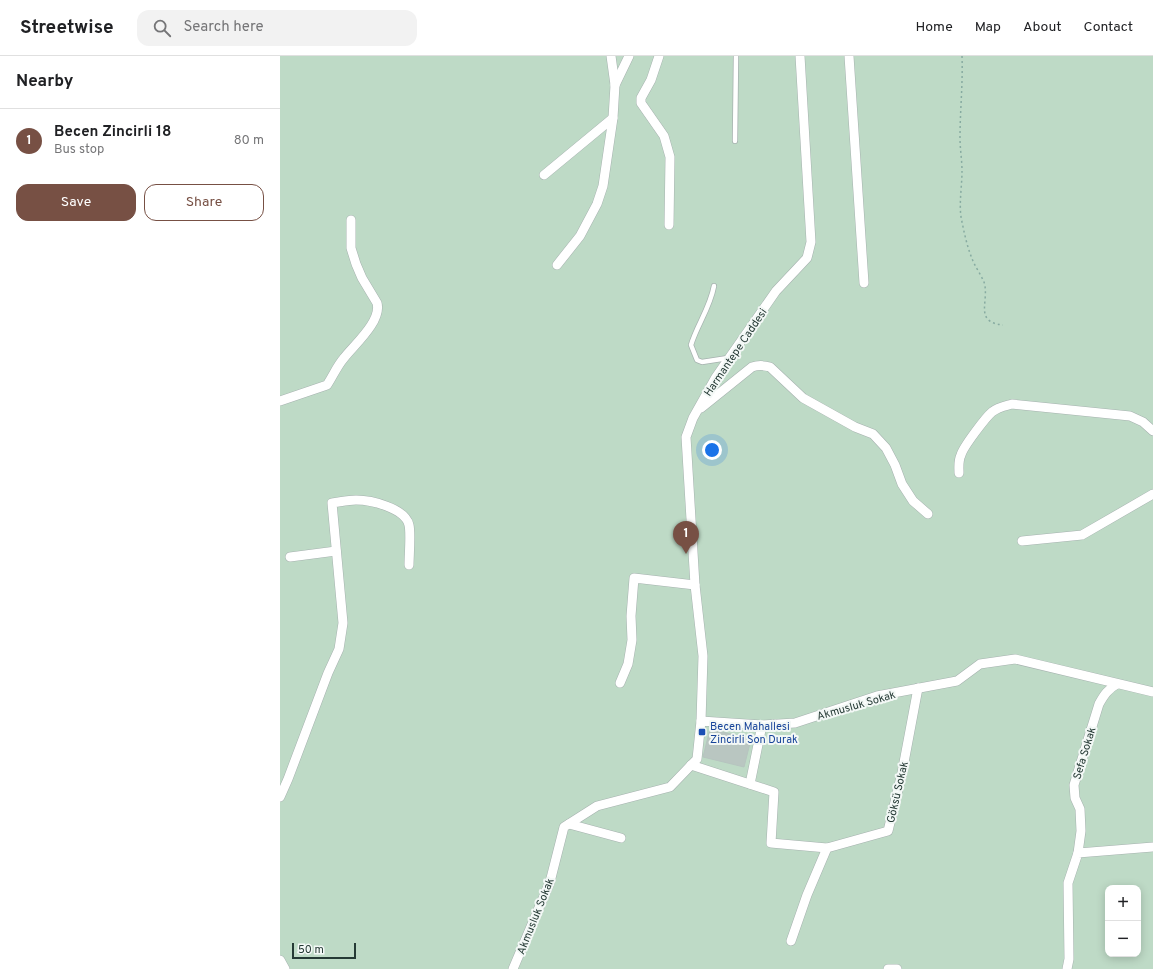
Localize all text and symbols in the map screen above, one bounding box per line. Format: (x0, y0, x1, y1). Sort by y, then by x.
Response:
search box (137, 10, 417, 46)
text: Streetwise (20, 16, 113, 40)
icon: search (151, 17, 173, 39)
text: Search here (183, 18, 264, 37)
text: Home (916, 19, 953, 36)
text: Map (975, 19, 1001, 36)
text: About (1023, 19, 1062, 36)
text: Contact (1084, 19, 1133, 36)
text: Nearby (16, 71, 73, 93)
text: Becen Zincirli 18 (54, 123, 171, 142)
text: 1 (26, 133, 32, 149)
text: 80 m (234, 133, 264, 149)
text: Bus stop (54, 142, 104, 158)
button: Save (16, 184, 136, 221)
button: Share (144, 184, 264, 221)
street label: Harmantepe Caddesi (701, 306, 770, 399)
your location (702, 440, 722, 460)
pin: 1 (673, 521, 699, 554)
street label: Akmusluk Sokak (815, 688, 897, 724)
place label: Becen Mahallesi Zincirli Son Durak (710, 720, 798, 747)
street label: Sefa Sokak (1070, 725, 1100, 781)
marker: Becen Mahallesi Zincirli Son Durak (697, 727, 707, 737)
street label: Göksü Sokak (884, 760, 912, 824)
street label: Akmusluk Sokak (514, 876, 558, 957)
map controls (1105, 885, 1141, 957)
button: + (1105, 885, 1141, 921)
button: − (1105, 921, 1141, 957)
scale bar (292, 941, 356, 960)
text: 50 m (298, 943, 324, 957)

